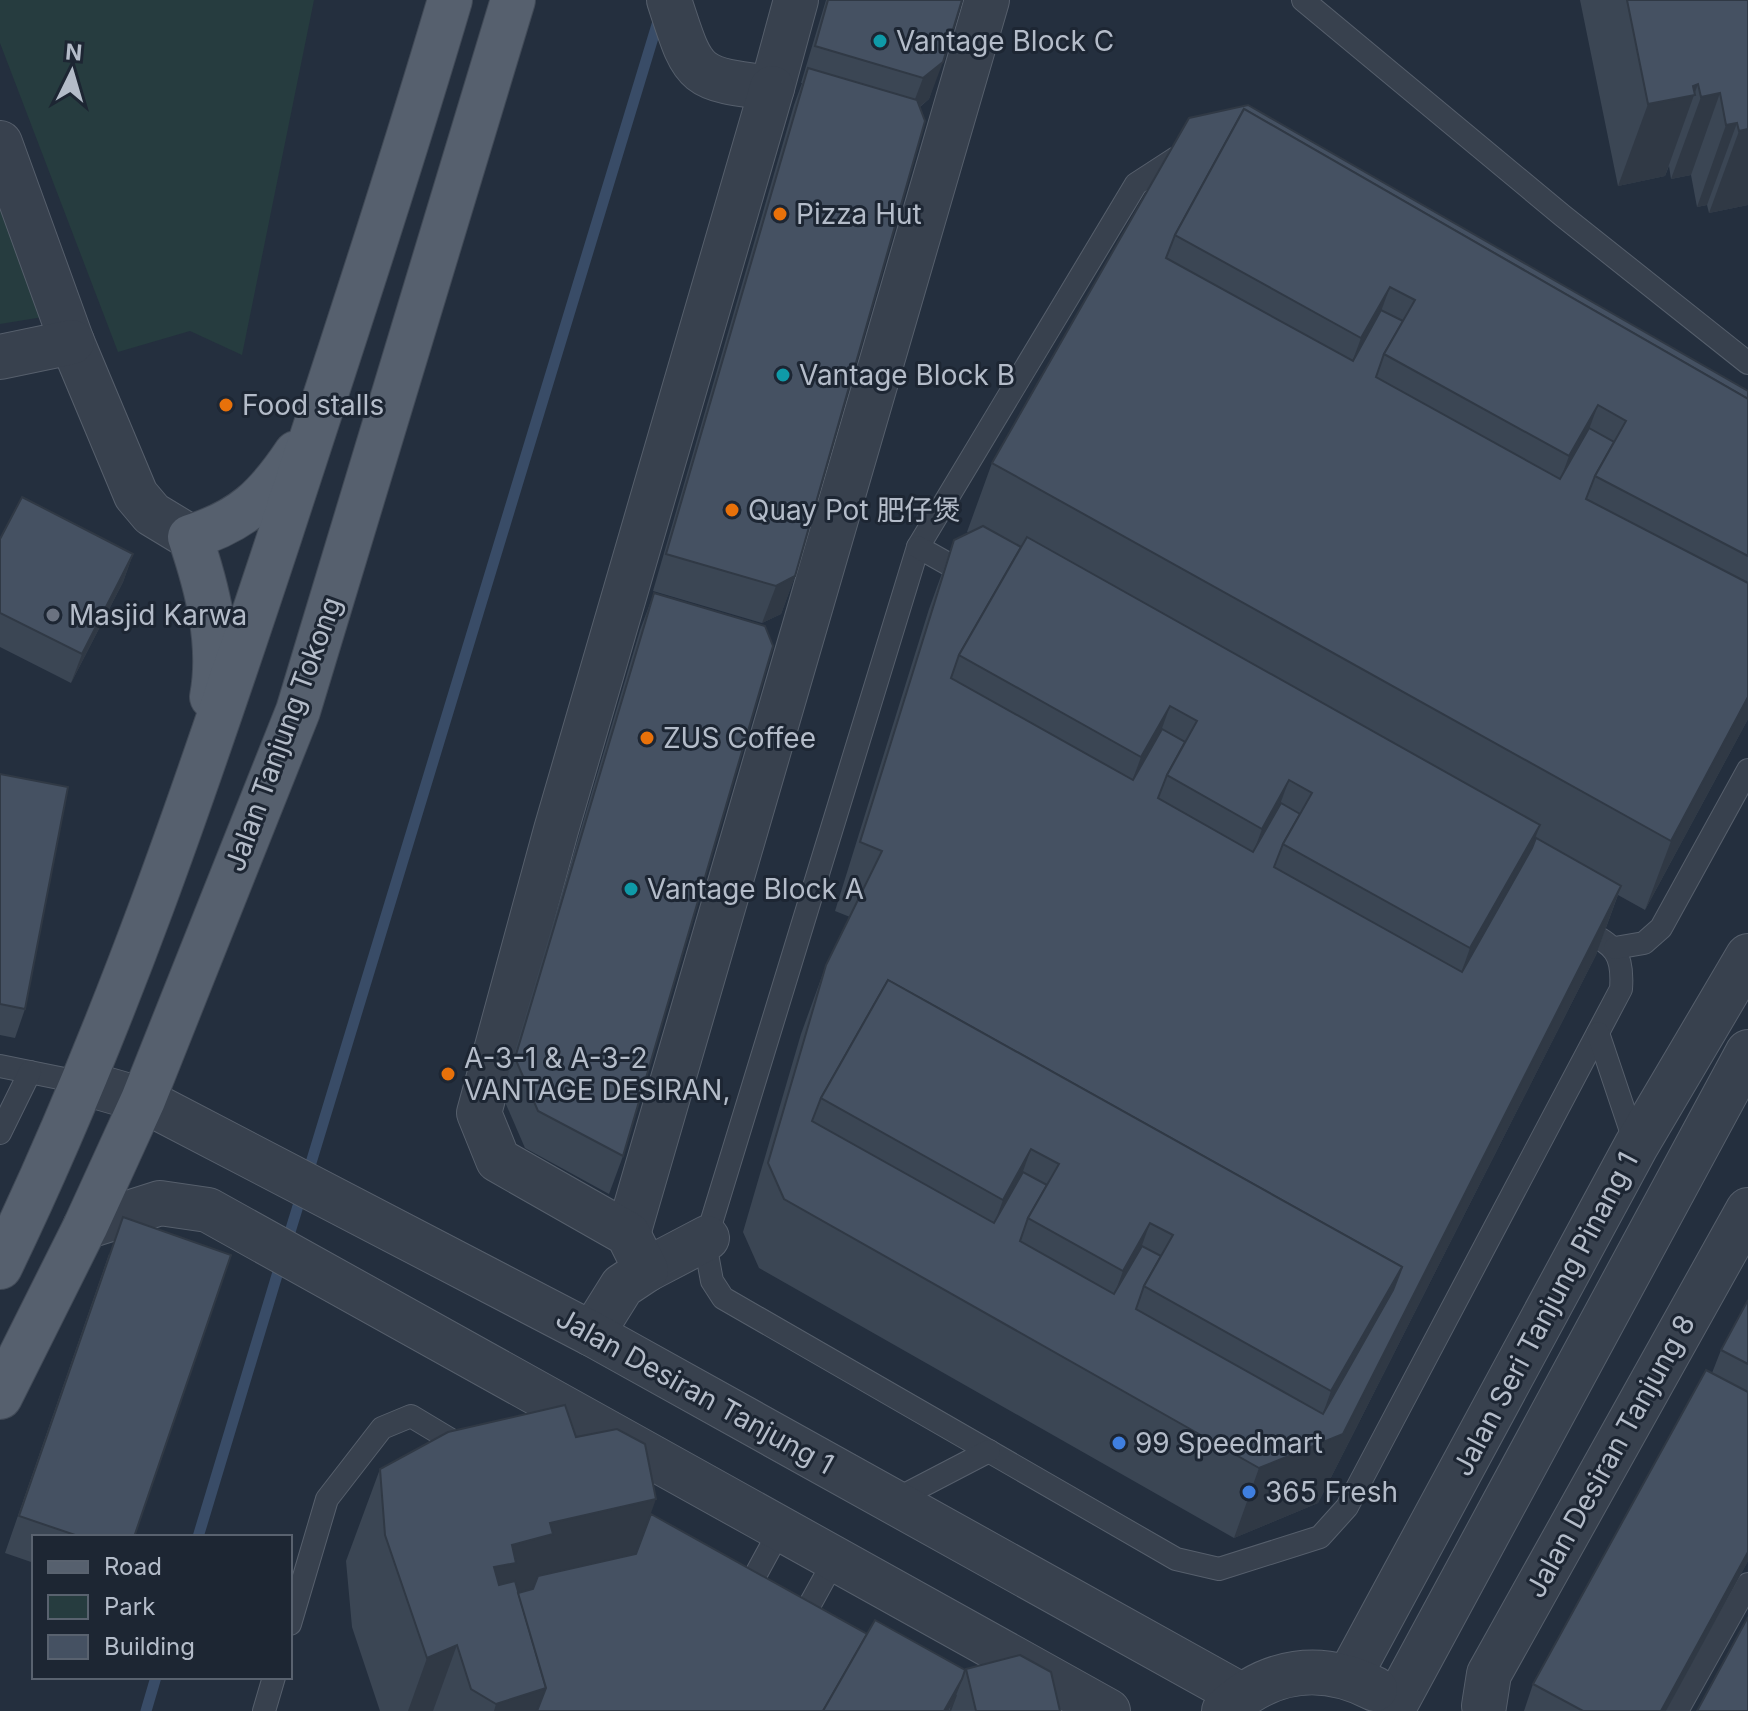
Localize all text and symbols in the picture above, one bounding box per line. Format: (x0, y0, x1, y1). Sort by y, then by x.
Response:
place label: Vantage Block C (896, 24, 1114, 58)
north arrow (32, 32, 112, 112)
marker: Vantage Block C (871, 32, 889, 50)
text: N (64, 38, 83, 66)
place label: Pizza Hut (796, 197, 922, 231)
marker: Pizza Hut (771, 205, 789, 223)
place label: Vantage Block B (799, 358, 1015, 392)
marker: Vantage Block B (774, 366, 792, 384)
place label: Food stalls (242, 388, 384, 422)
marker: Food stalls (217, 396, 235, 414)
place label: Quay Pot 肥仔煲 (748, 493, 960, 527)
marker: Quay Pot 肥仔煲 (723, 501, 741, 519)
street label: Jalan Tanjung Tokong (217, 592, 349, 876)
place label: Masjid Karwa (69, 598, 247, 632)
marker: Masjid Karwa (44, 606, 62, 624)
place label: ZUS Coffee (663, 721, 816, 755)
marker: ZUS Coffee (638, 729, 656, 747)
place label: Vantage Block A (647, 872, 864, 906)
marker: Vantage Block A (622, 880, 640, 898)
place label: A-3-1 & A-3-2 VANTAGE DESIRAN, (464, 1041, 731, 1107)
marker: A-3-1 & A-3-2 VANTAGE DESIRAN, (439, 1065, 457, 1083)
street label: Jalan Seri Tanjung Pinang 1 (1445, 1146, 1645, 1482)
street label: Jalan Desiran Tanjung 1 (550, 1300, 840, 1482)
street label: Jalan Desiran Tanjung 8 (1518, 1309, 1702, 1603)
place label: 99 Speedmart (1135, 1426, 1323, 1460)
marker: 99 Speedmart (1110, 1434, 1128, 1452)
place label: 365 Fresh (1265, 1475, 1398, 1509)
marker: 365 Fresh (1240, 1483, 1258, 1501)
legend (32, 1535, 292, 1679)
text: Road (104, 1552, 162, 1581)
text: Park (104, 1592, 155, 1621)
text: Building (104, 1632, 195, 1661)

